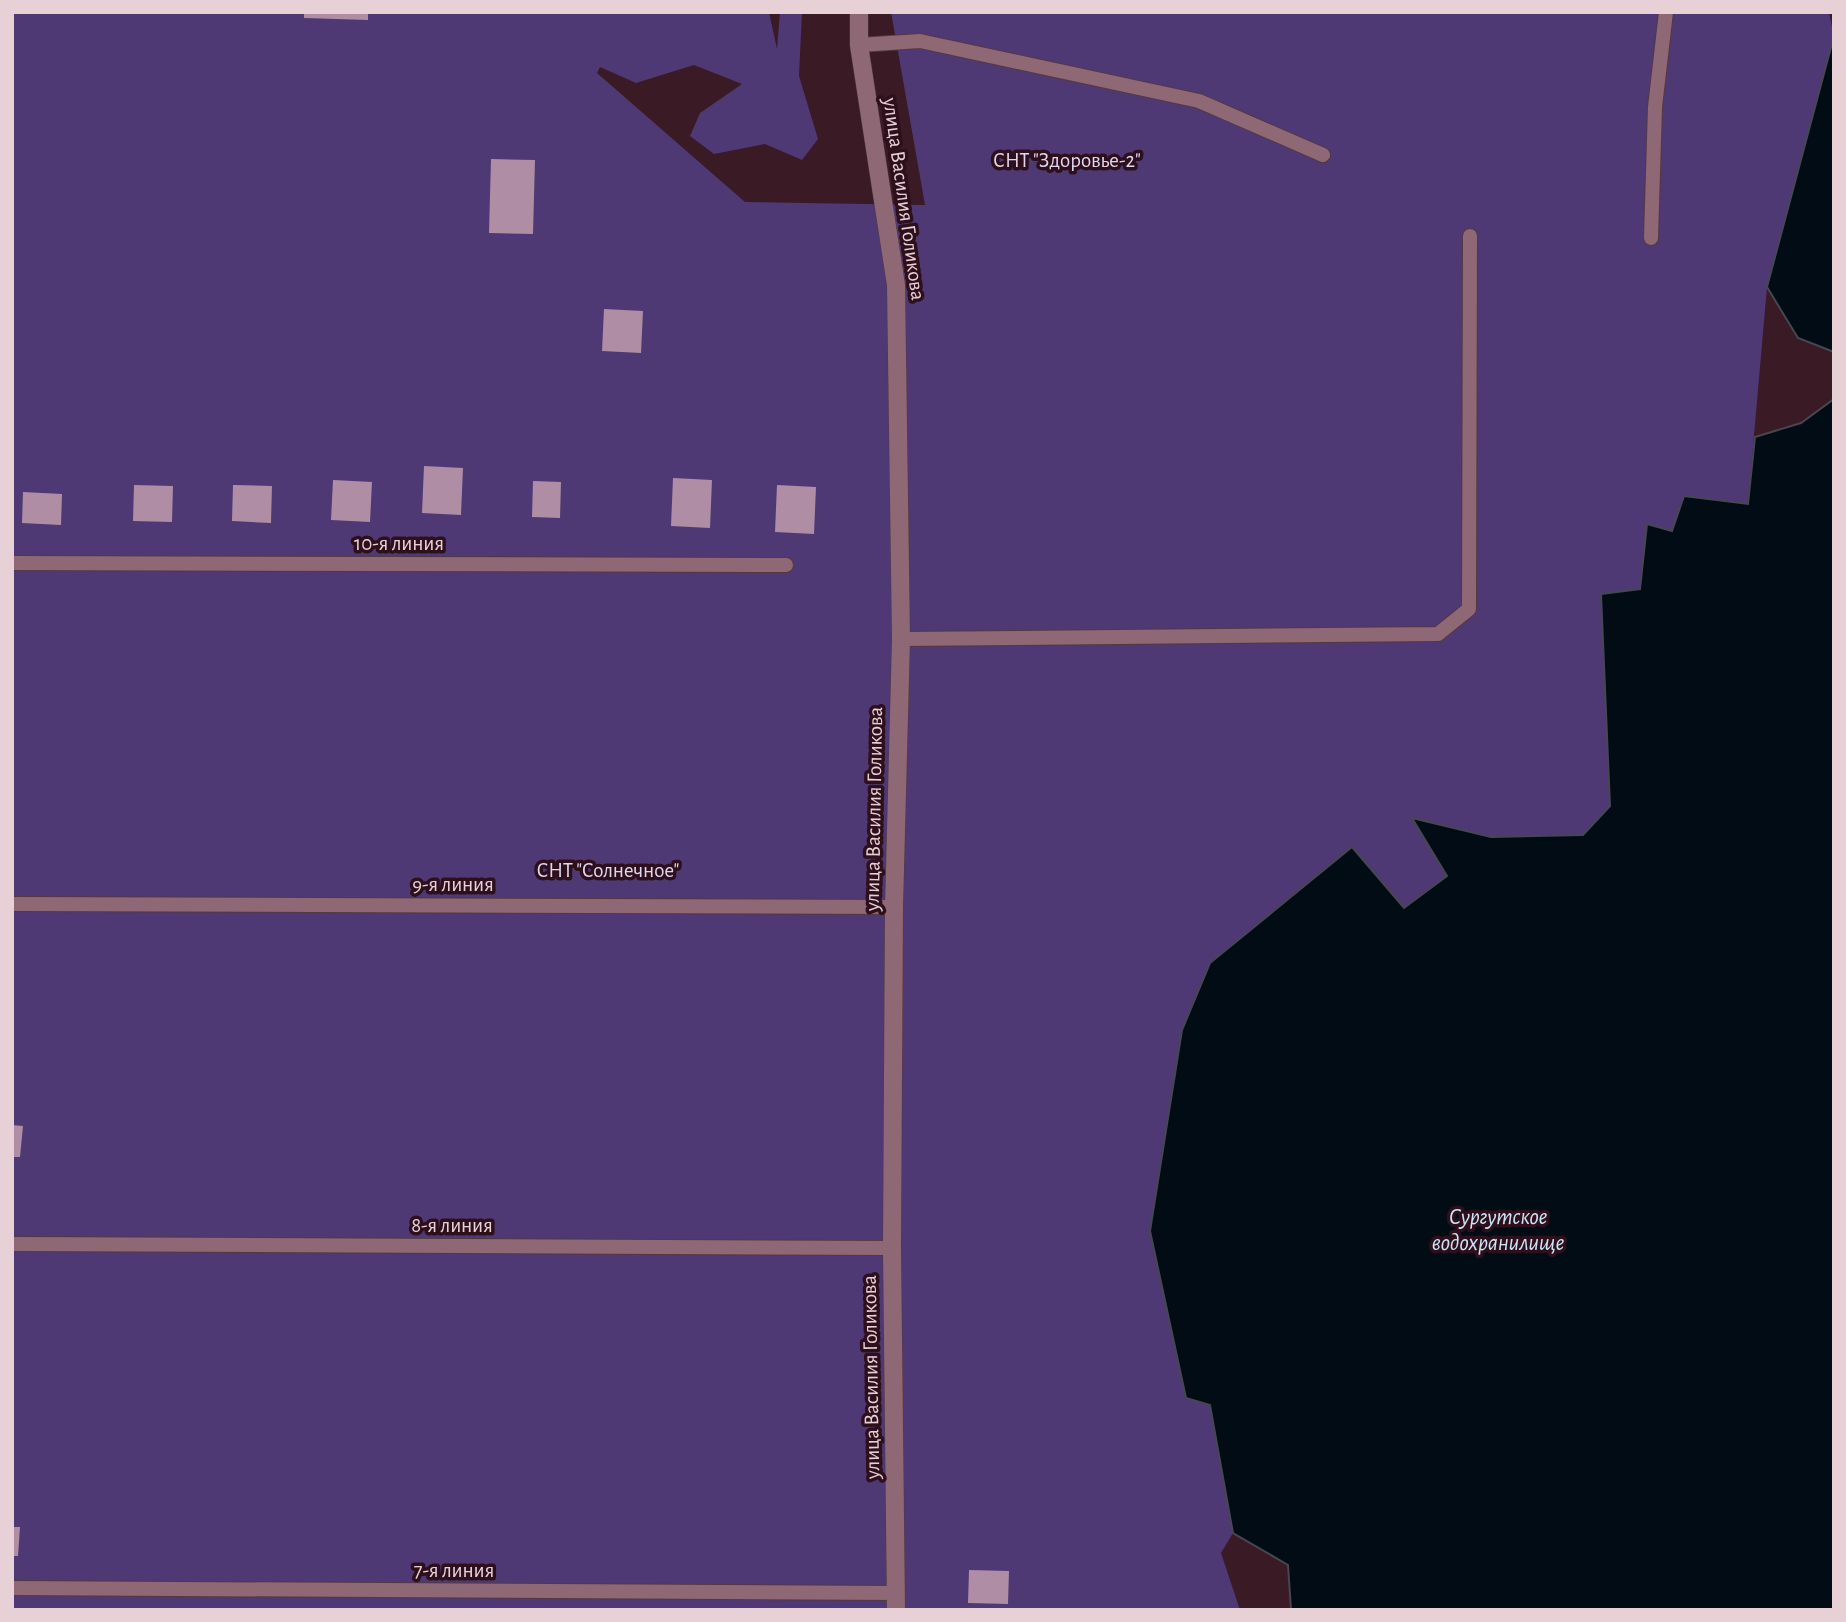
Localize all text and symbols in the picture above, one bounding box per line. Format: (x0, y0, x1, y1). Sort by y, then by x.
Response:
street label: улица Василия Голикова (879, 95, 929, 302)
park label: СНТ "Здоровье-2" (993, 150, 1141, 171)
street label: 10-я линия (354, 533, 444, 554)
street label: улица Василия Голикова (862, 706, 886, 912)
park label: СНТ "Солнечное" (536, 860, 680, 881)
street label: 9-я линия (412, 874, 494, 895)
water label: Сургутское водохранилище (1432, 1206, 1564, 1255)
street label: 8-я линия (411, 1215, 493, 1236)
street label: улица Василия Голикова (859, 1274, 883, 1480)
street label: 7-я линия (414, 1560, 494, 1581)

